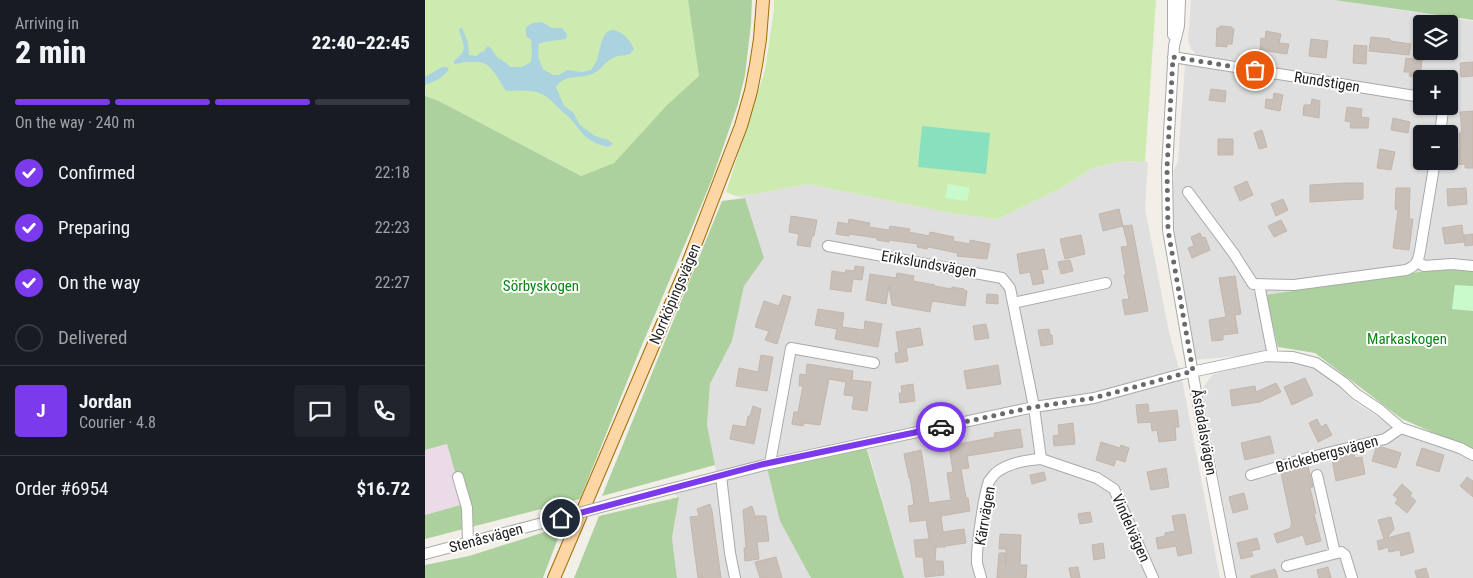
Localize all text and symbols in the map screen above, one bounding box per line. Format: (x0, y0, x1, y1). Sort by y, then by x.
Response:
text: Arriving in (15, 14, 79, 33)
map controls (1413, 15, 1458, 170)
button: layers (1413, 15, 1458, 60)
text: 22:40–22:45 (312, 31, 410, 54)
text: 2 min (15, 33, 86, 71)
pin (1234, 49, 1276, 91)
icon: bag (1241, 56, 1269, 84)
street label: Rundstigen (1293, 68, 1361, 96)
button: + (1413, 70, 1458, 115)
text: On the way · 240 m (15, 113, 135, 132)
button: − (1413, 125, 1458, 170)
icon: check (15, 159, 43, 187)
text: Confirmed (58, 161, 135, 184)
text: 22:18 (375, 163, 410, 182)
icon: check (15, 214, 43, 242)
text: Preparing (58, 216, 130, 239)
text: 22:23 (375, 218, 410, 237)
street label: Norrköpingsvägen (646, 241, 704, 347)
street label: Erikslundsvägen (880, 247, 978, 281)
icon: check (15, 269, 43, 297)
text: On the way (58, 271, 140, 294)
text: 22:27 (375, 273, 410, 292)
park label: Sörbyskogen (503, 277, 579, 295)
text: Delivered (58, 326, 127, 349)
park label: Markaskogen (1367, 330, 1447, 348)
button: chat (294, 385, 346, 437)
button: phone (358, 385, 410, 437)
street label: Åstadalsvägen (1188, 387, 1220, 477)
text: Jordan (79, 390, 132, 413)
text: J (36, 399, 46, 422)
courier (916, 402, 966, 452)
text: Courier · 4.8 (79, 413, 156, 432)
icon: car (927, 413, 955, 441)
street label: Brickebergsvägen (1274, 432, 1380, 476)
text: Order #6954 (15, 477, 108, 500)
text: $16.72 (356, 477, 410, 500)
street label: Kärrvägen (971, 485, 999, 547)
street label: Vindelvägen (1108, 491, 1154, 565)
pin (540, 497, 582, 539)
icon: home (547, 504, 575, 532)
street label: Stenåsvägen (447, 520, 525, 556)

